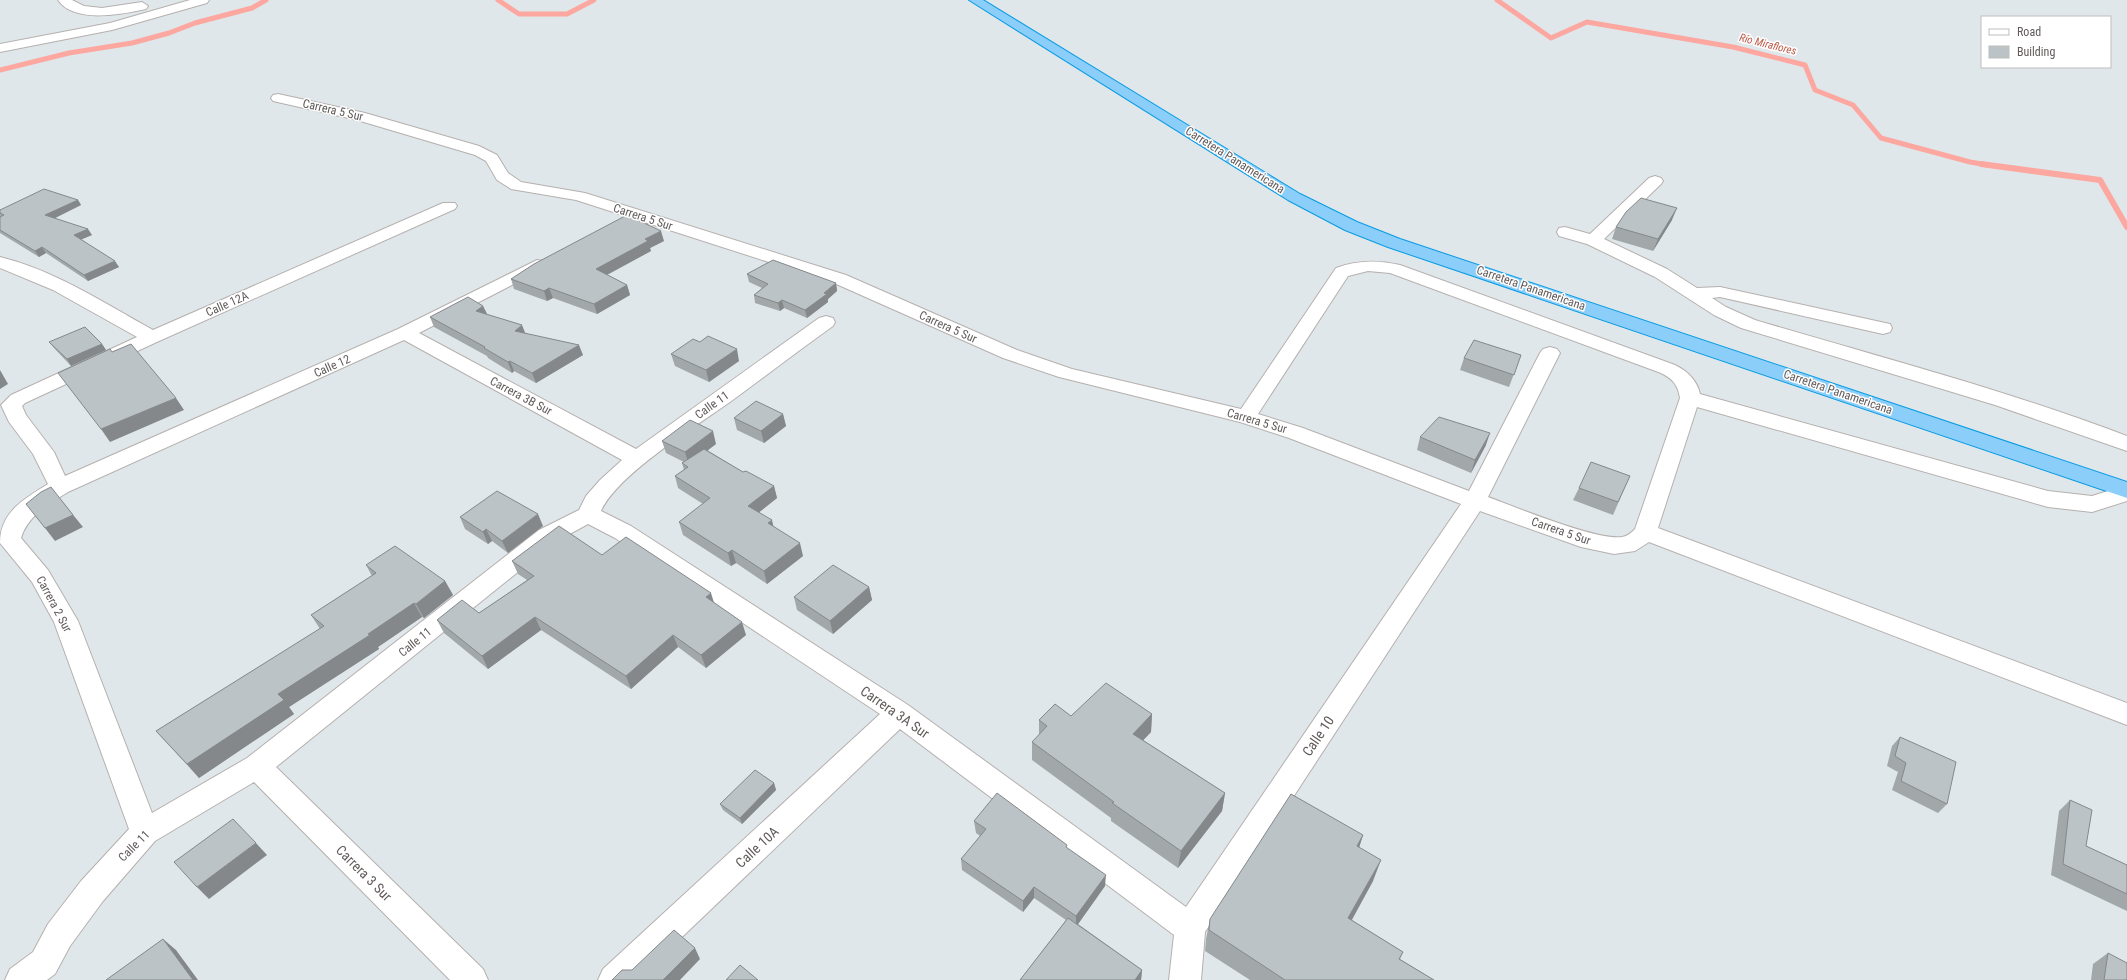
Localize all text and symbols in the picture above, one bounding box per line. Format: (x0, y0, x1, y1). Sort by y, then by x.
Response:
legend (1981, 16, 2111, 68)
text: Road (2017, 25, 2041, 39)
water label: Río Miraflores (1738, 31, 1798, 58)
text: Building (2017, 45, 2055, 59)
street label: Carrera 5 Sur (301, 96, 365, 124)
street label: Carretera Panamericana (1183, 124, 1287, 196)
street label: Carrera 5 Sur (612, 201, 675, 233)
street label: Carretera Panamericana (1475, 263, 1588, 313)
street label: Calle 12A (203, 288, 251, 320)
street label: Carrera 5 Sur (917, 308, 979, 346)
street label: Calle 12 (312, 352, 352, 380)
street label: Carretera Panamericana (1782, 367, 1895, 417)
street label: Carrera 3B Sur (488, 374, 555, 418)
street label: Calle 11 (692, 388, 732, 422)
street label: Carrera 5 Sur (1225, 406, 1289, 436)
street label: Carrera 5 Sur (1530, 514, 1593, 548)
street label: Carrera 2 Sur (33, 573, 75, 635)
street label: Calle 11 (396, 625, 434, 659)
street label: Carrera 3A Sur (858, 682, 932, 742)
street label: Calle 10 (1299, 713, 1337, 759)
street label: Calle 10A (732, 823, 782, 871)
street label: Calle 11 (116, 828, 152, 864)
street label: Carrera 3 Sur (333, 842, 395, 904)

